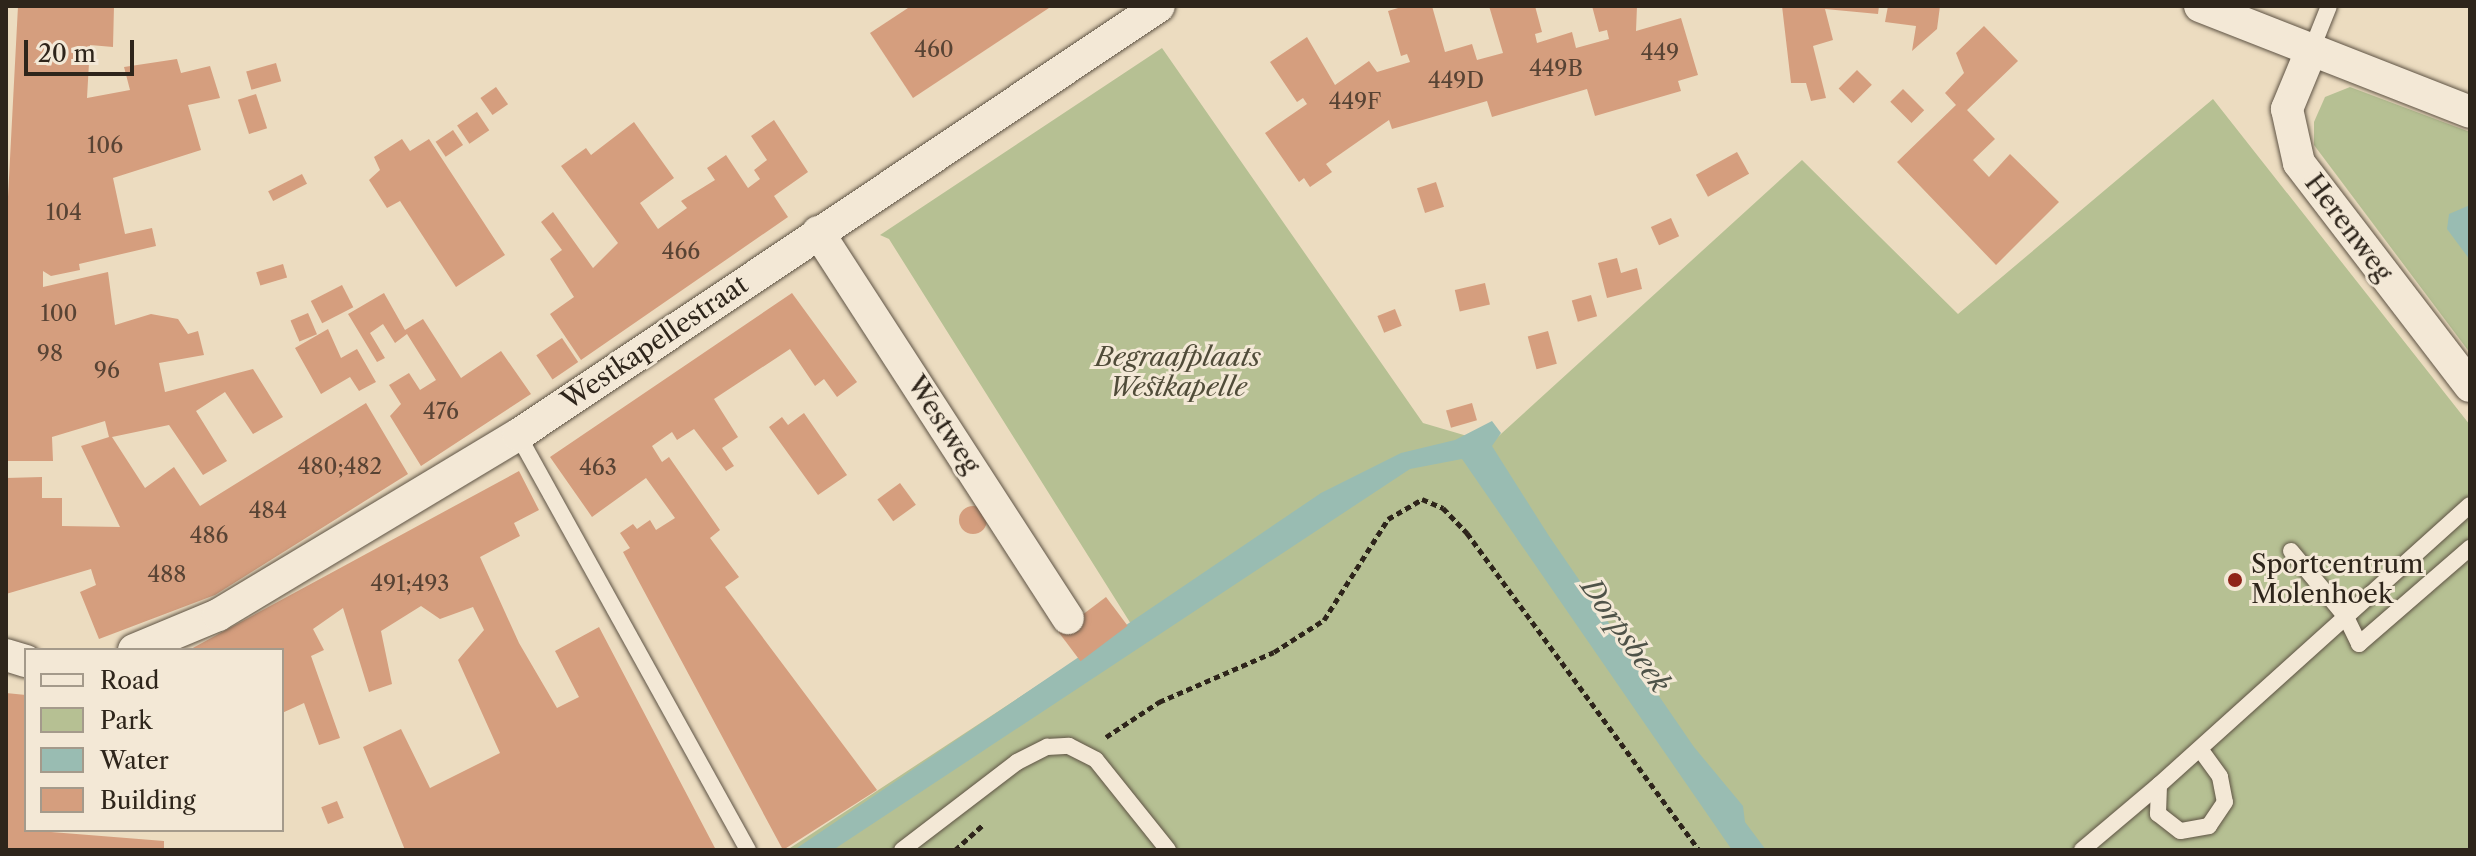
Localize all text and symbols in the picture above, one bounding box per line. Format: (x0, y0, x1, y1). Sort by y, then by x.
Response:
scale bar (28, 24, 138, 74)
house number: 460 (914, 37, 954, 63)
text: 20 m (38, 39, 96, 68)
house number: 449 (1641, 40, 1679, 66)
house number: 449B (1529, 56, 1583, 82)
house number: 449D (1428, 68, 1484, 94)
house number: 449F (1329, 89, 1381, 115)
house number: 106 (87, 133, 123, 159)
street label: Herenweg (2298, 168, 2398, 288)
house number: 104 (46, 200, 82, 226)
house number: 466 (662, 239, 700, 265)
street label: Westkapellestraat (556, 269, 754, 417)
house number: 100 (40, 301, 78, 327)
house number: 98 (37, 341, 63, 367)
park label: Begraafplaats Westkapelle (1095, 342, 1261, 404)
house number: 96 (94, 358, 120, 384)
street label: Westweg (900, 370, 986, 480)
house number: 476 (423, 399, 459, 425)
house number: 480;482 (298, 454, 382, 480)
house number: 463 (579, 455, 617, 481)
house number: 484 (249, 498, 287, 524)
house number: 486 (190, 523, 228, 549)
place label: Sportcentrum Molenhoek (2251, 549, 2423, 610)
house number: 488 (148, 562, 186, 588)
house number: 491;493 (371, 571, 449, 597)
water label: Dorpsbeek (1574, 571, 1678, 699)
marker: Sportcentrum Molenhoek (2226, 571, 2244, 589)
legend (24, 648, 284, 832)
text: Road (100, 666, 159, 695)
text: Park (100, 706, 152, 735)
text: Water (100, 746, 169, 775)
text: Building (100, 786, 196, 815)

